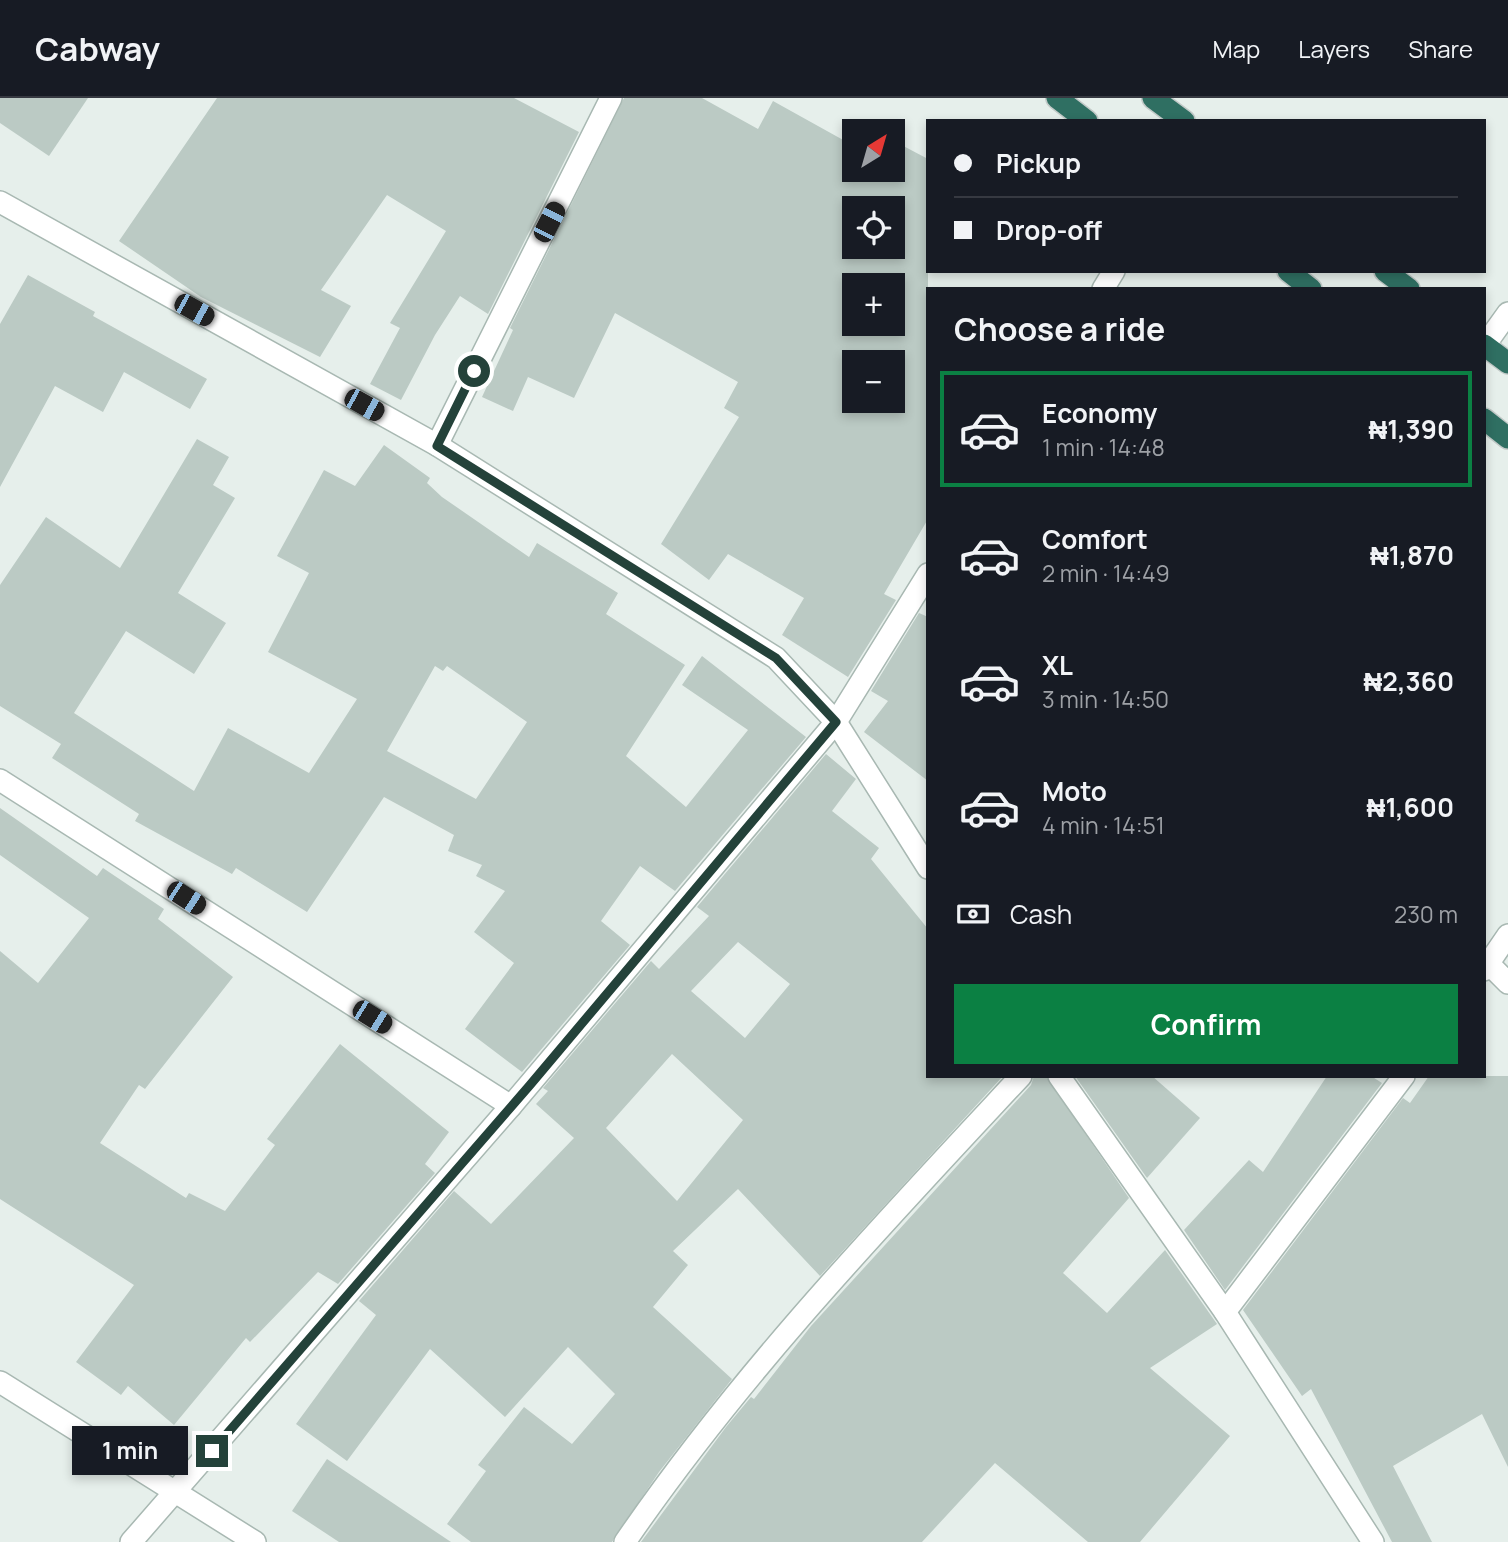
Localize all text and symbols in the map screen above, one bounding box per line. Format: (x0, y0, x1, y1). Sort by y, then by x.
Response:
text: Cabway (35, 26, 160, 71)
text: Map (1213, 32, 1260, 65)
text: Layers (1298, 32, 1370, 65)
text: Share (1408, 32, 1473, 65)
north arrow (842, 119, 905, 182)
map controls (842, 119, 905, 413)
text: Pickup (996, 145, 1081, 181)
button: locate (842, 196, 905, 259)
car (531, 199, 568, 245)
text: Drop-off (996, 212, 1102, 248)
button: + (842, 273, 905, 336)
car (171, 291, 218, 329)
text: Choose a ride (954, 307, 1165, 351)
button: − (842, 350, 905, 413)
route start (458, 355, 490, 387)
car (341, 386, 388, 424)
text: Economy (1042, 395, 1157, 431)
icon: car (958, 398, 1021, 461)
text: ₦1,390 (1369, 411, 1454, 447)
text: 1 min · 14:48 (1042, 431, 1165, 463)
text: Comfort (1042, 521, 1148, 557)
icon: car (958, 524, 1021, 587)
text: ₦1,870 (1370, 537, 1454, 573)
text: 2 min · 14:49 (1042, 557, 1170, 589)
text: XL (1042, 647, 1073, 683)
icon: car (958, 650, 1021, 713)
text: ₦2,360 (1363, 663, 1454, 699)
text: 3 min · 14:50 (1042, 683, 1169, 715)
text: Moto (1042, 773, 1107, 809)
icon: car (958, 776, 1021, 839)
text: ₦1,600 (1367, 789, 1454, 825)
text: 4 min · 14:51 (1042, 809, 1165, 841)
car (163, 878, 210, 918)
icon: cash (954, 895, 992, 933)
text: Cash (1010, 896, 1072, 932)
text: 230 m (1394, 898, 1458, 930)
button: Confirm (954, 984, 1458, 1064)
car (349, 997, 396, 1037)
callout: 1 min (72, 1426, 188, 1476)
text: 1 min (102, 1434, 158, 1466)
route end (196, 1435, 228, 1467)

